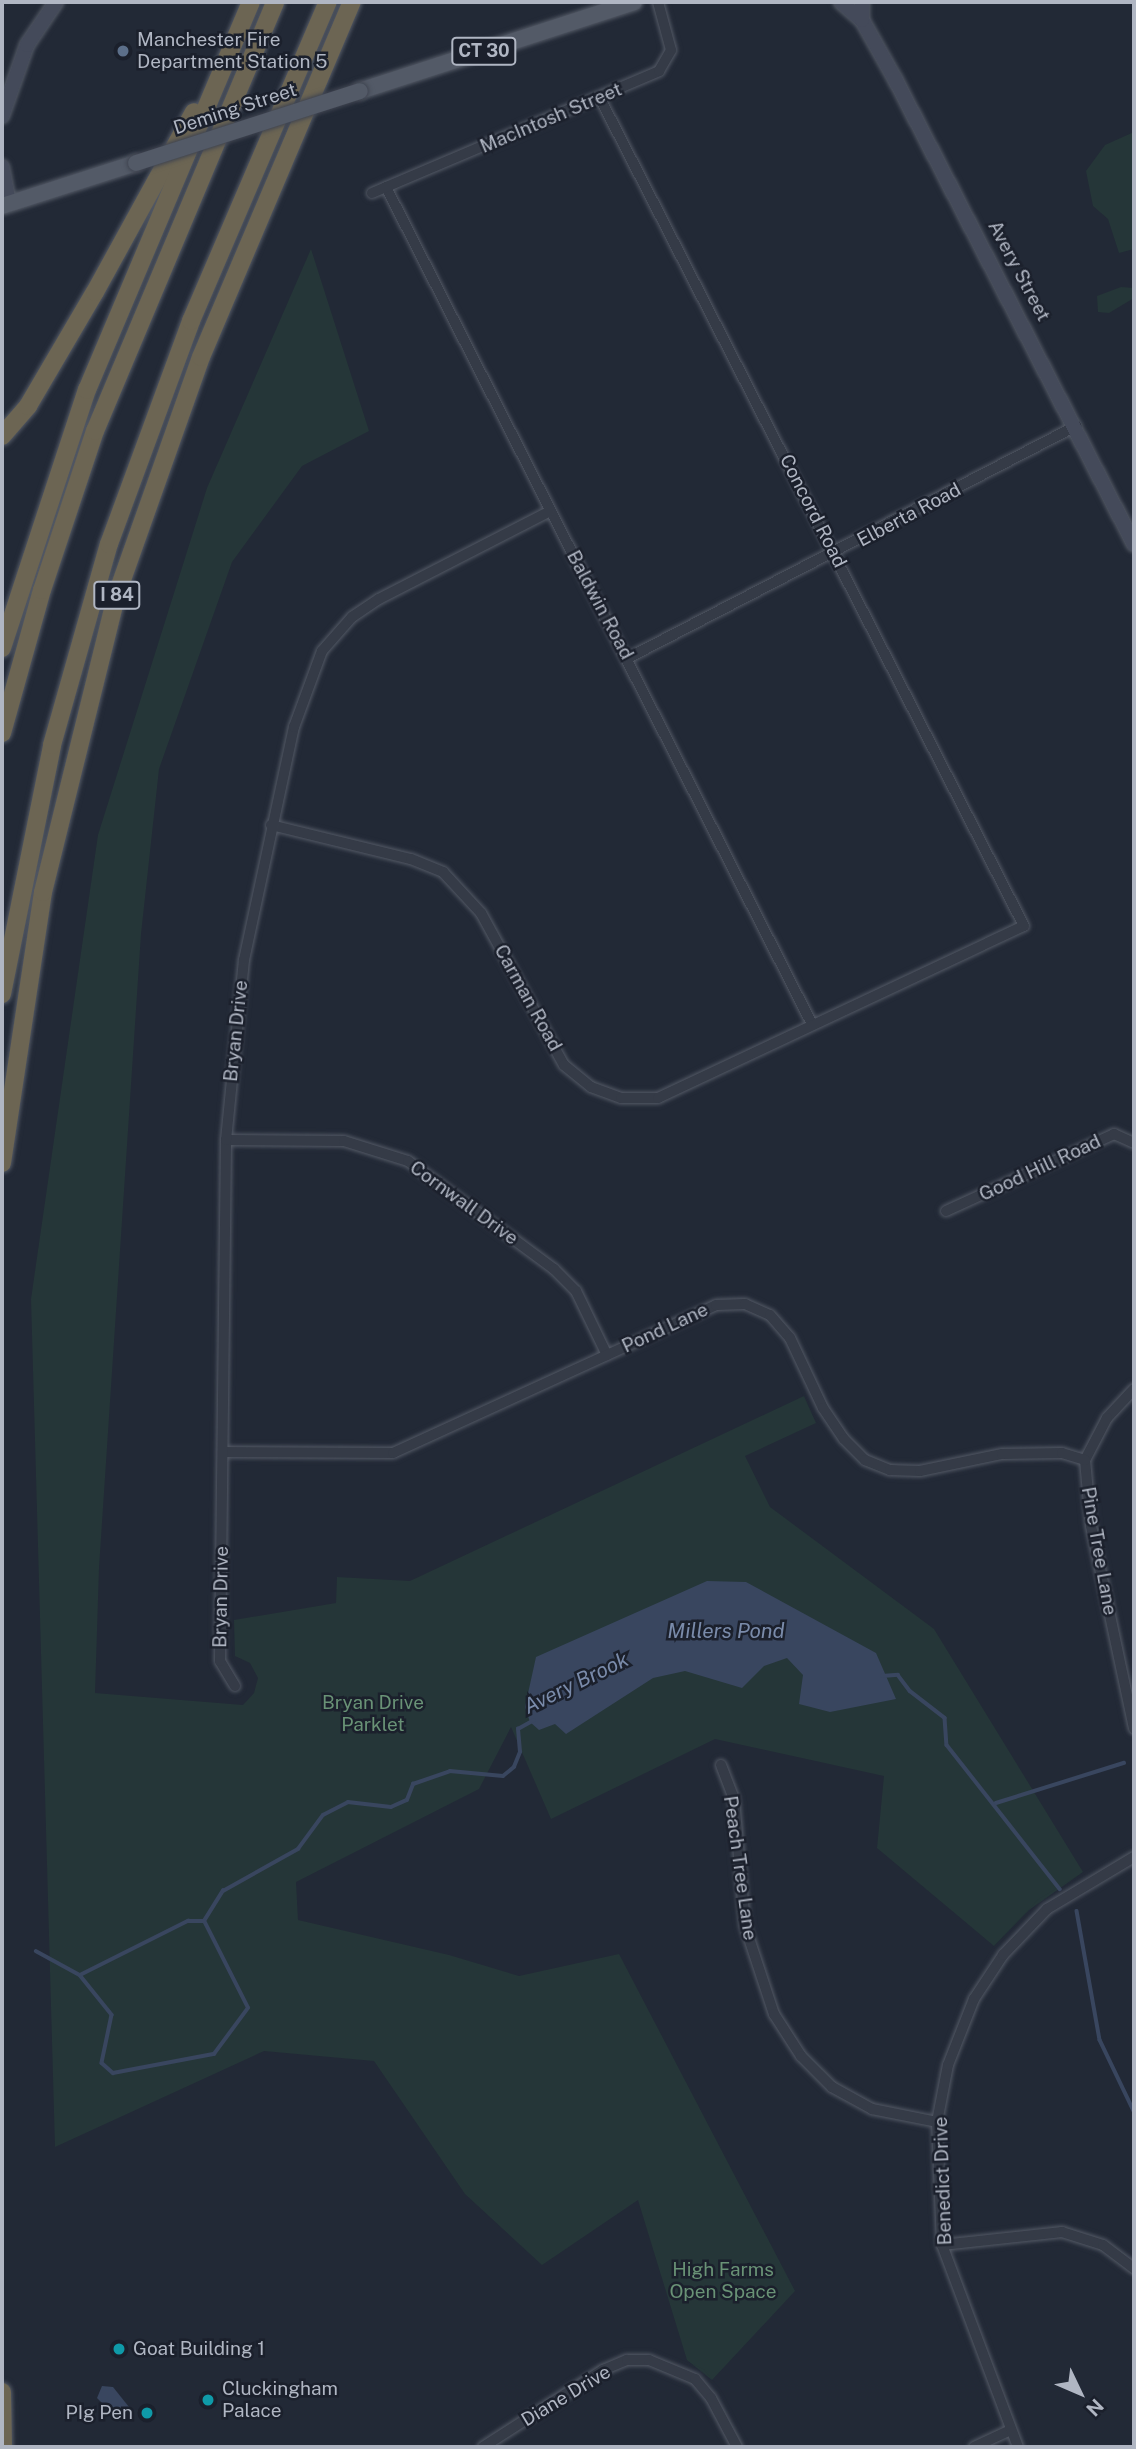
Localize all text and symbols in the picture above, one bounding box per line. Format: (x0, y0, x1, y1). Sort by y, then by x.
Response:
place label: Manchester Fire Department Station 5 (137, 29, 327, 73)
road number: CT 30 (451, 36, 517, 66)
marker: Manchester Fire Department Station 5 (115, 43, 131, 59)
street label: Deming Street (171, 78, 299, 140)
street label: MacIntosh Street (477, 78, 625, 158)
street label: Avery Street (983, 217, 1055, 325)
street label: Concord Road (775, 451, 851, 571)
street label: Elberta Road (853, 478, 965, 552)
street label: Baldwin Road (562, 547, 638, 663)
road number: I 84 (92, 580, 142, 610)
street label: Carman Road (489, 941, 567, 1055)
street label: Bryan Drive (219, 979, 253, 1083)
street label: Good Hill Road (976, 1130, 1104, 1206)
street label: Cornwall Drive (405, 1156, 523, 1250)
street label: Pond Lane (618, 1298, 712, 1358)
street label: Pine Tree Lane (1076, 1485, 1122, 1617)
street label: Bryan Drive (209, 1546, 233, 1648)
water label: Millers Pond (667, 1618, 785, 1644)
water label: Avery Brook (519, 1647, 633, 1719)
park label: Bryan Drive Parklet (322, 1692, 424, 1736)
street label: Peach Tree Lane (719, 1794, 761, 1942)
street label: Benedict Drive (929, 2116, 957, 2246)
park label: High Farms Open Space (670, 2259, 776, 2303)
place label: Goat Building 1 (133, 2338, 265, 2360)
marker: Goat Building 1 (111, 2341, 127, 2357)
north arrow (1045, 2358, 1115, 2428)
street label: Diane Drive (517, 2360, 615, 2432)
place label: Cluckingham Palace (222, 2378, 338, 2422)
marker: Cluckingham Palace (200, 2392, 216, 2408)
text: N (1082, 2395, 1108, 2421)
place label: PIg Pen (66, 2402, 133, 2424)
marker: PIg Pen (139, 2405, 155, 2421)

